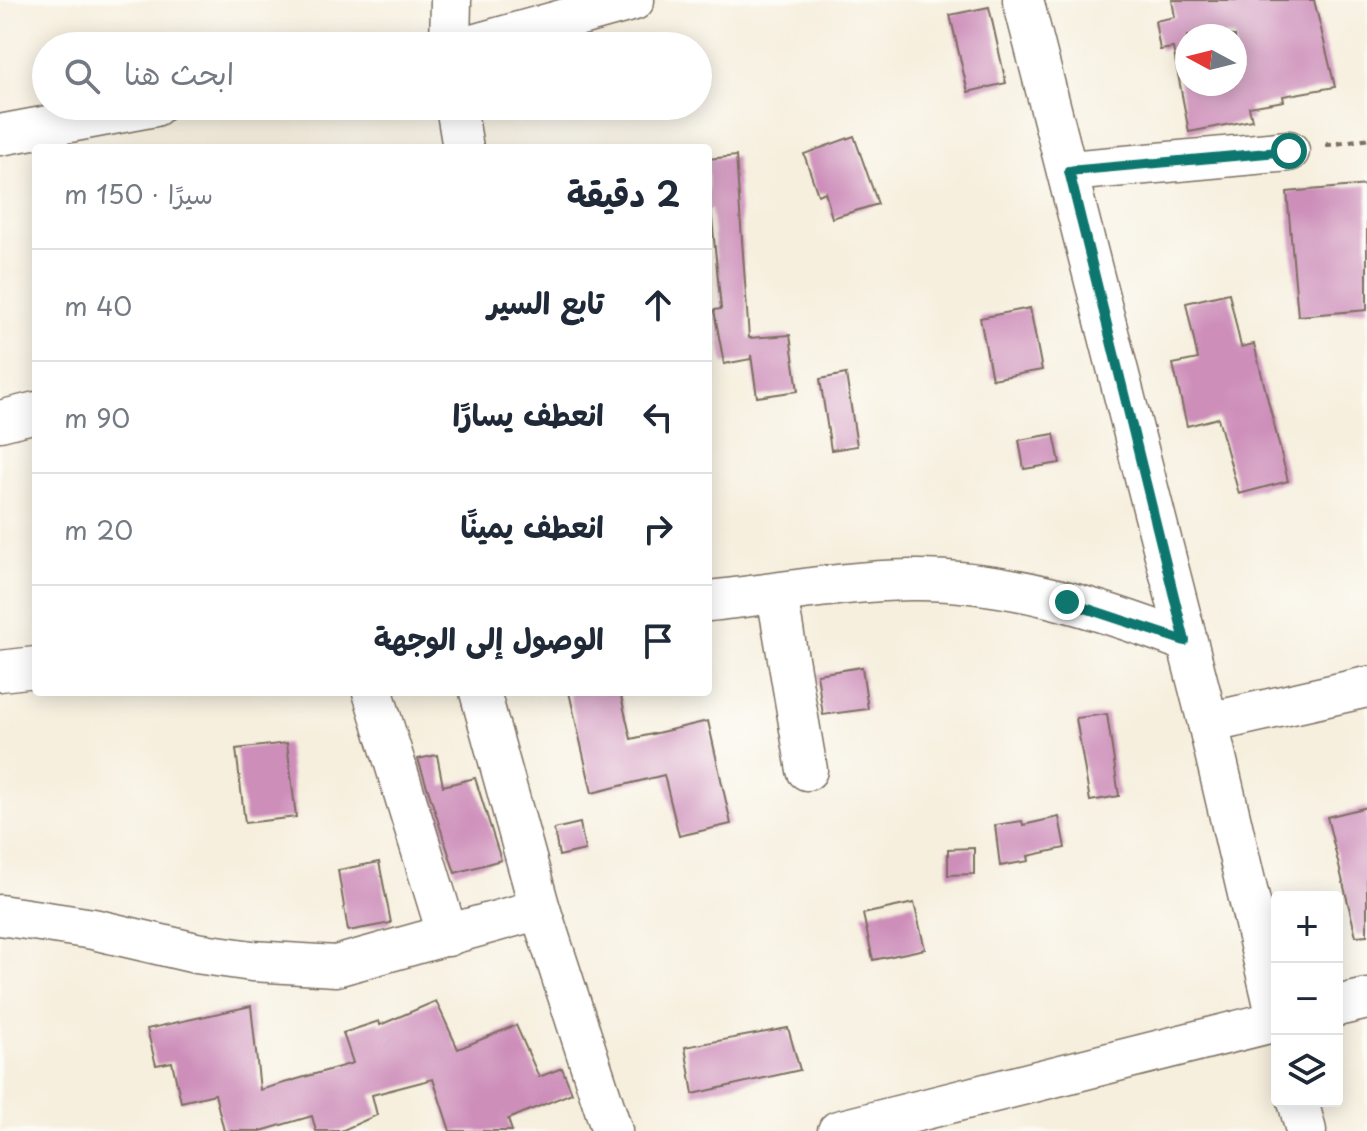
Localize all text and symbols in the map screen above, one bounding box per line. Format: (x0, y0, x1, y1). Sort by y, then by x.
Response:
north arrow (1175, 24, 1247, 96)
search box (32, 32, 712, 120)
text: ابحث هنا (124, 50, 234, 95)
icon: search (60, 54, 104, 98)
route start (1271, 133, 1307, 169)
text: 2 دقيقة (567, 167, 680, 219)
text: سيرًا · 150 m (64, 174, 213, 213)
text: تابع السير (487, 279, 604, 324)
icon: ahead (636, 283, 680, 327)
text: 40 m (64, 286, 132, 325)
text: انعطف يسارًا (453, 391, 604, 436)
icon: left (636, 395, 680, 439)
text: 90 m (64, 398, 130, 437)
text: انعطف يمينًا (460, 503, 604, 548)
icon: right (636, 507, 680, 551)
text: 20 m (64, 510, 133, 549)
route end (1049, 584, 1085, 620)
text: الوصول إلى الوجهة (374, 615, 604, 660)
icon: arrive (636, 619, 680, 663)
map controls (1271, 891, 1343, 1107)
button: + (1271, 891, 1343, 963)
button: − (1271, 963, 1343, 1035)
button: layers (1271, 1035, 1343, 1107)

